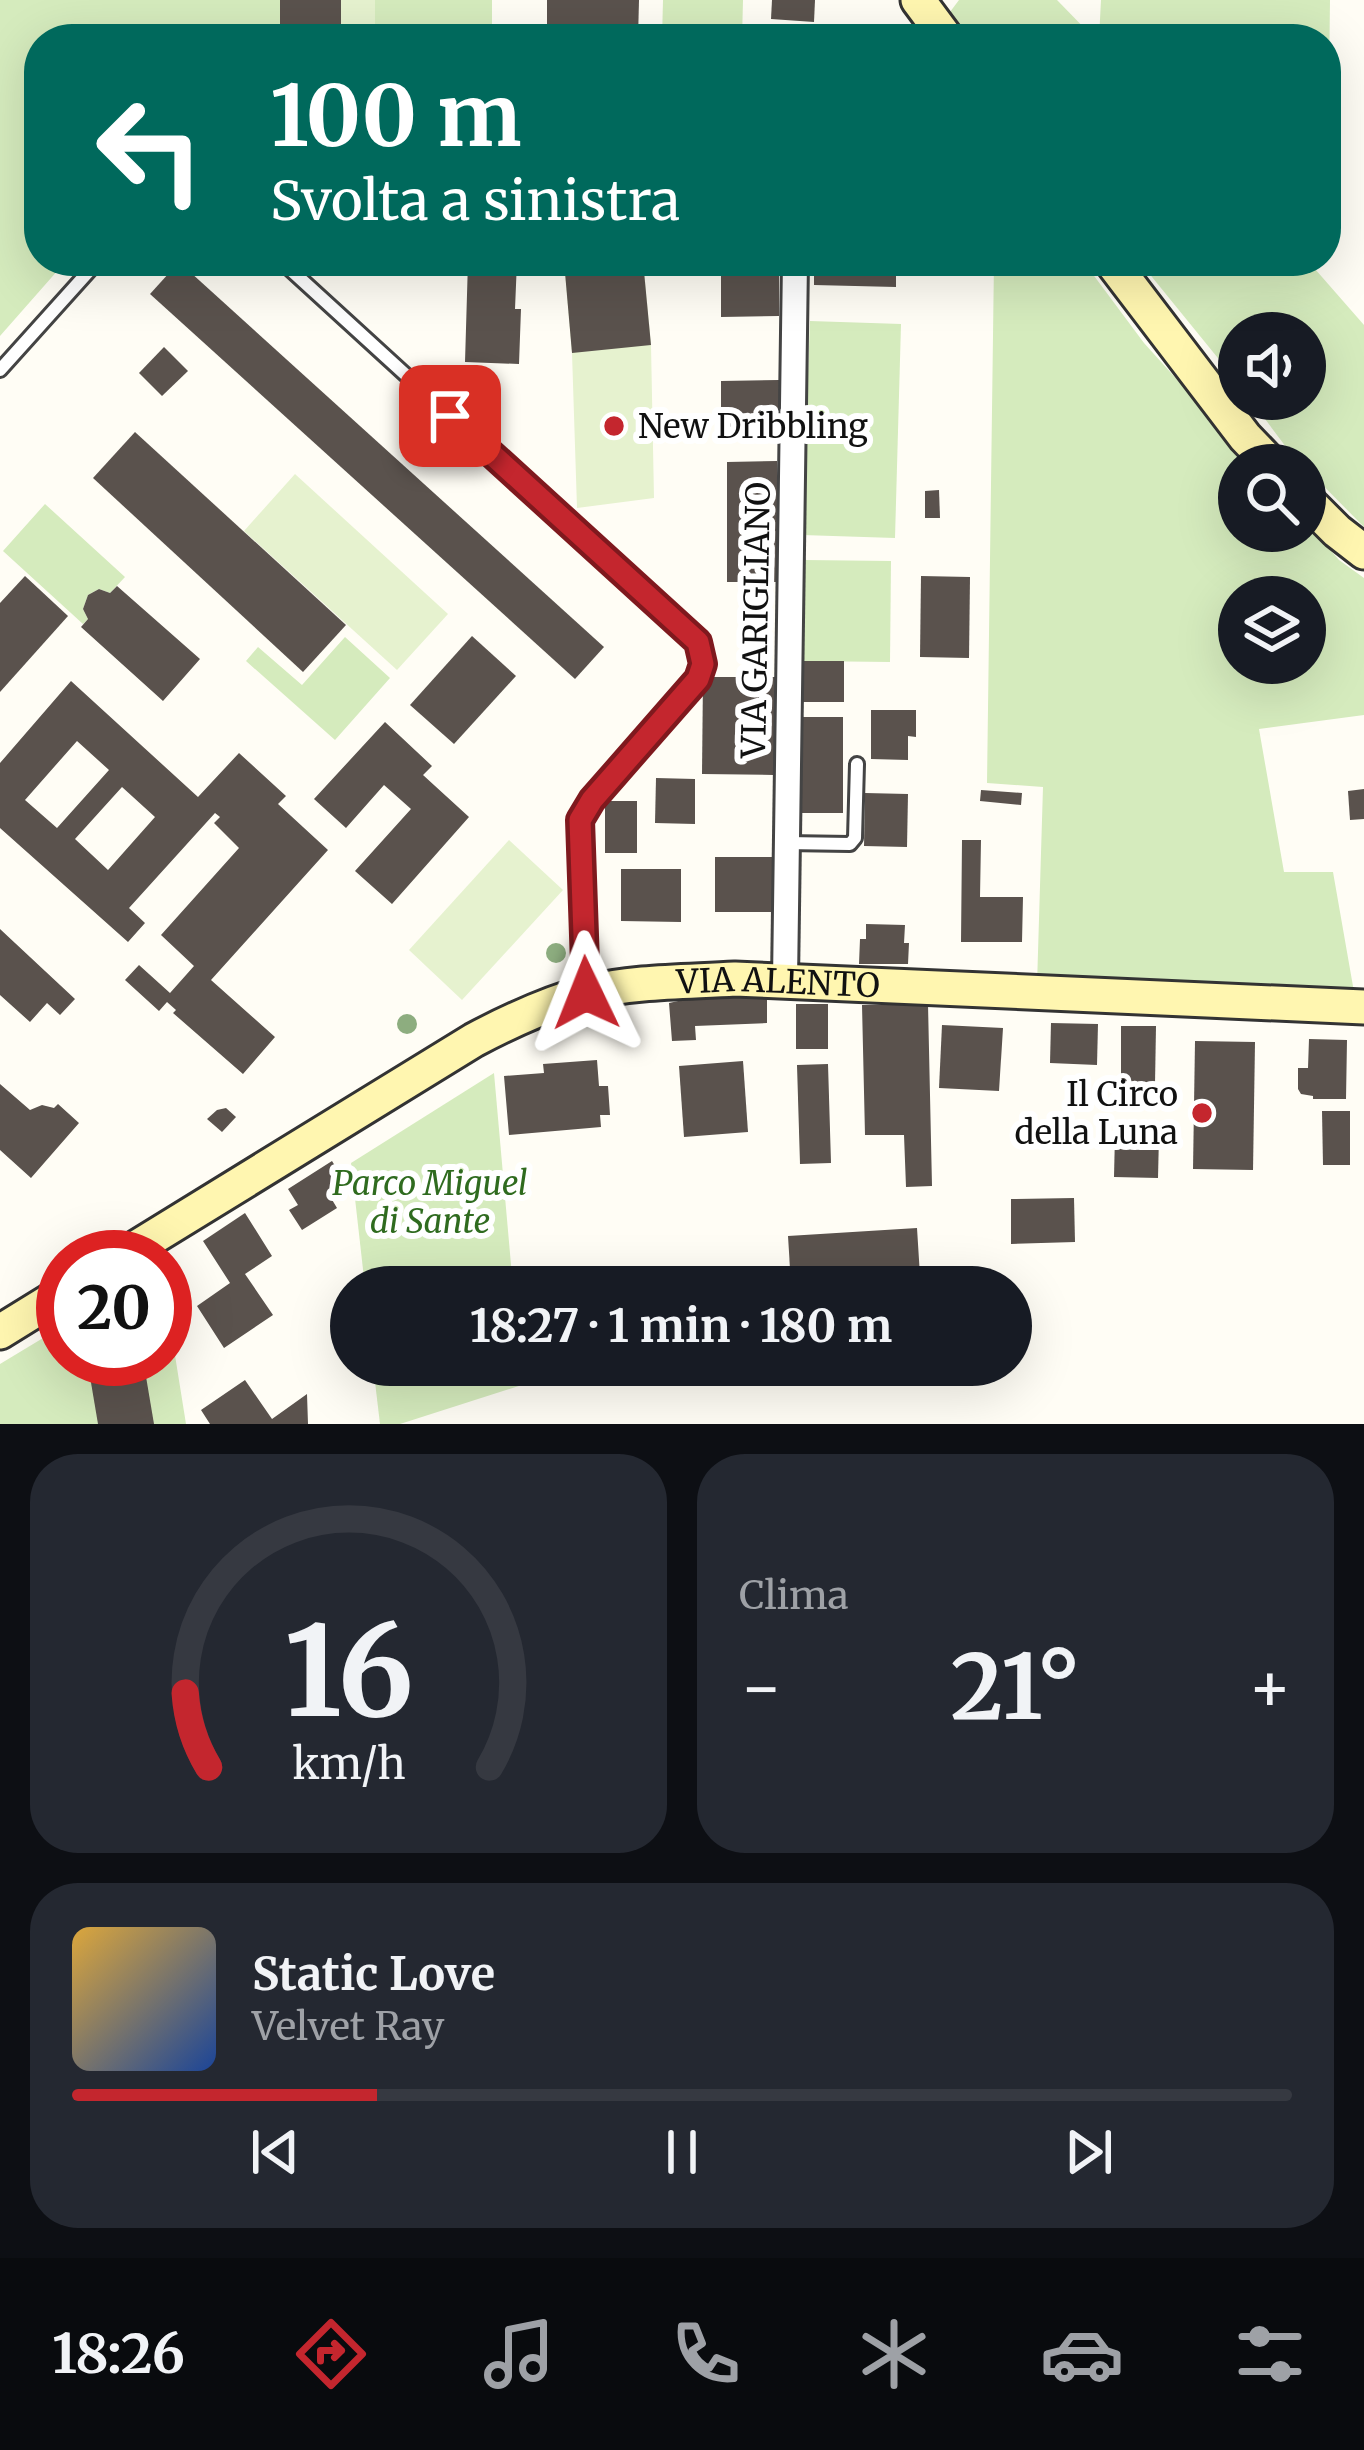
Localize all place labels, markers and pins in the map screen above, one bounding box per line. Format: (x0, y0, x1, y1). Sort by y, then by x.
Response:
pin (399, 365, 501, 467)
place label: New Dribbling (638, 406, 868, 447)
marker: New Dribbling (601, 413, 627, 439)
place label: Il Circo della Luna (1015, 1074, 1178, 1153)
marker: Il Circo della Luna (1189, 1100, 1215, 1126)

